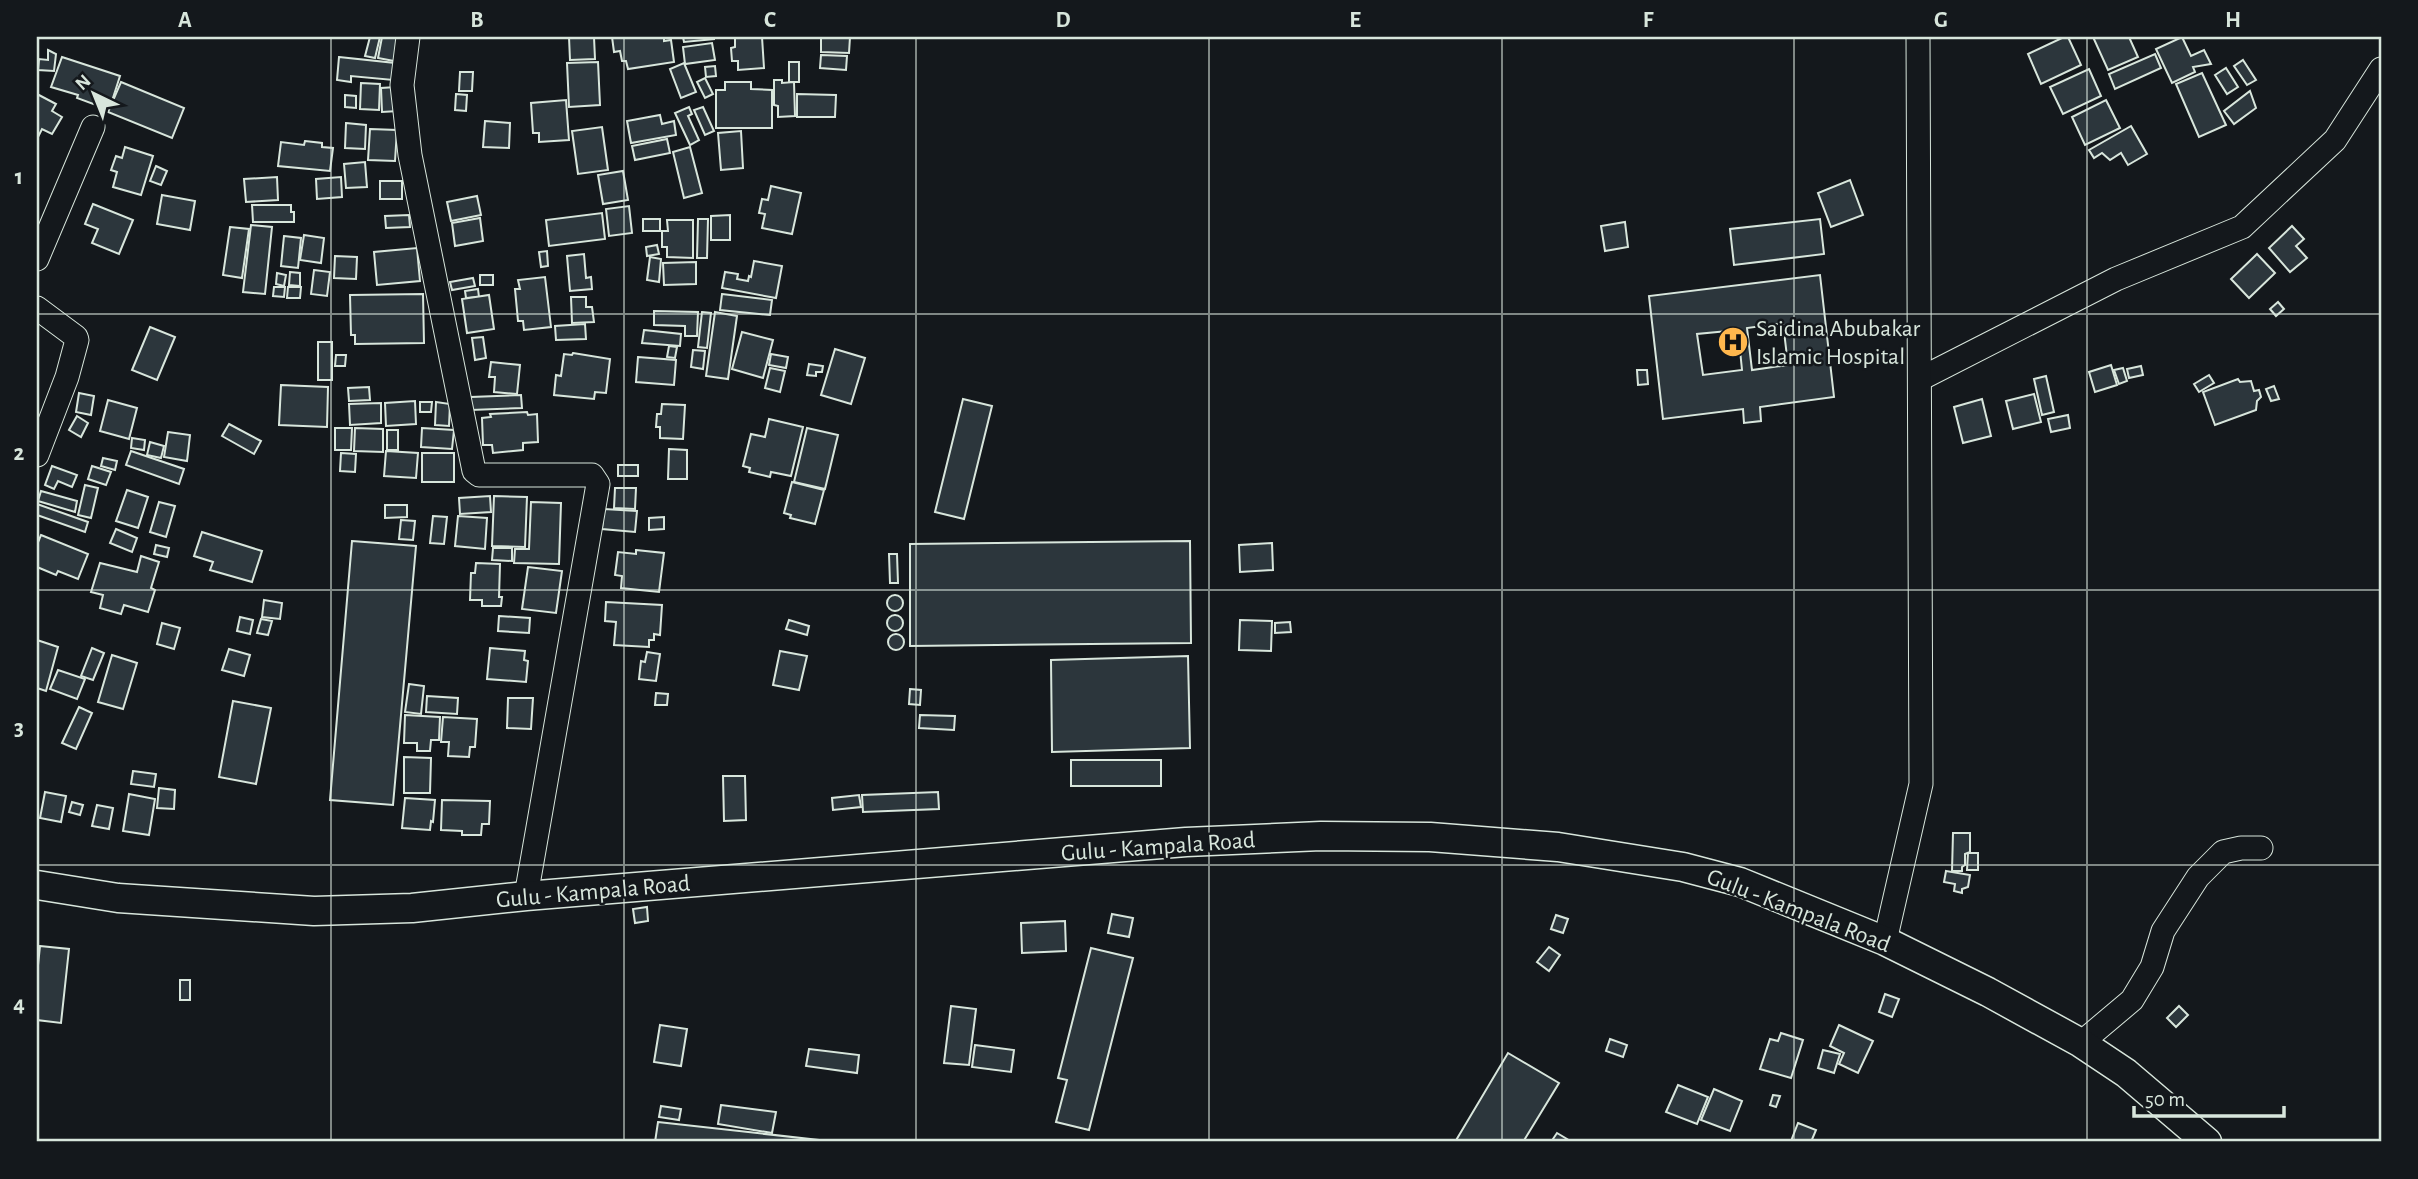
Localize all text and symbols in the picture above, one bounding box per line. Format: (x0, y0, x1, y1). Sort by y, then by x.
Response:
text: A (178, 9, 192, 32)
text: B (470, 9, 484, 32)
text: C (764, 9, 776, 32)
text: D (1055, 9, 1071, 32)
text: E (1349, 9, 1361, 32)
text: F (1643, 9, 1654, 32)
text: G (1934, 9, 1948, 32)
text: H (2225, 9, 2241, 32)
north arrow (60, 60, 130, 130)
text: N (72, 71, 95, 94)
text: 1 (15, 166, 23, 189)
place label: Saidina Abubakar Islamic Hospital (1756, 317, 1921, 369)
hospital icon: Saidina Abubakar Islamic Hospital (1716, 325, 1750, 359)
text: 2 (14, 442, 25, 465)
text: 3 (14, 717, 24, 740)
street label: Gulu - Kampala Road (1060, 828, 1256, 866)
street label: Gulu - Kampala Road (1704, 865, 1894, 957)
street label: Gulu - Kampala Road (495, 872, 691, 912)
text: 4 (13, 993, 25, 1016)
scale bar (2134, 1074, 2285, 1118)
text: 50 m (2145, 1089, 2185, 1110)

